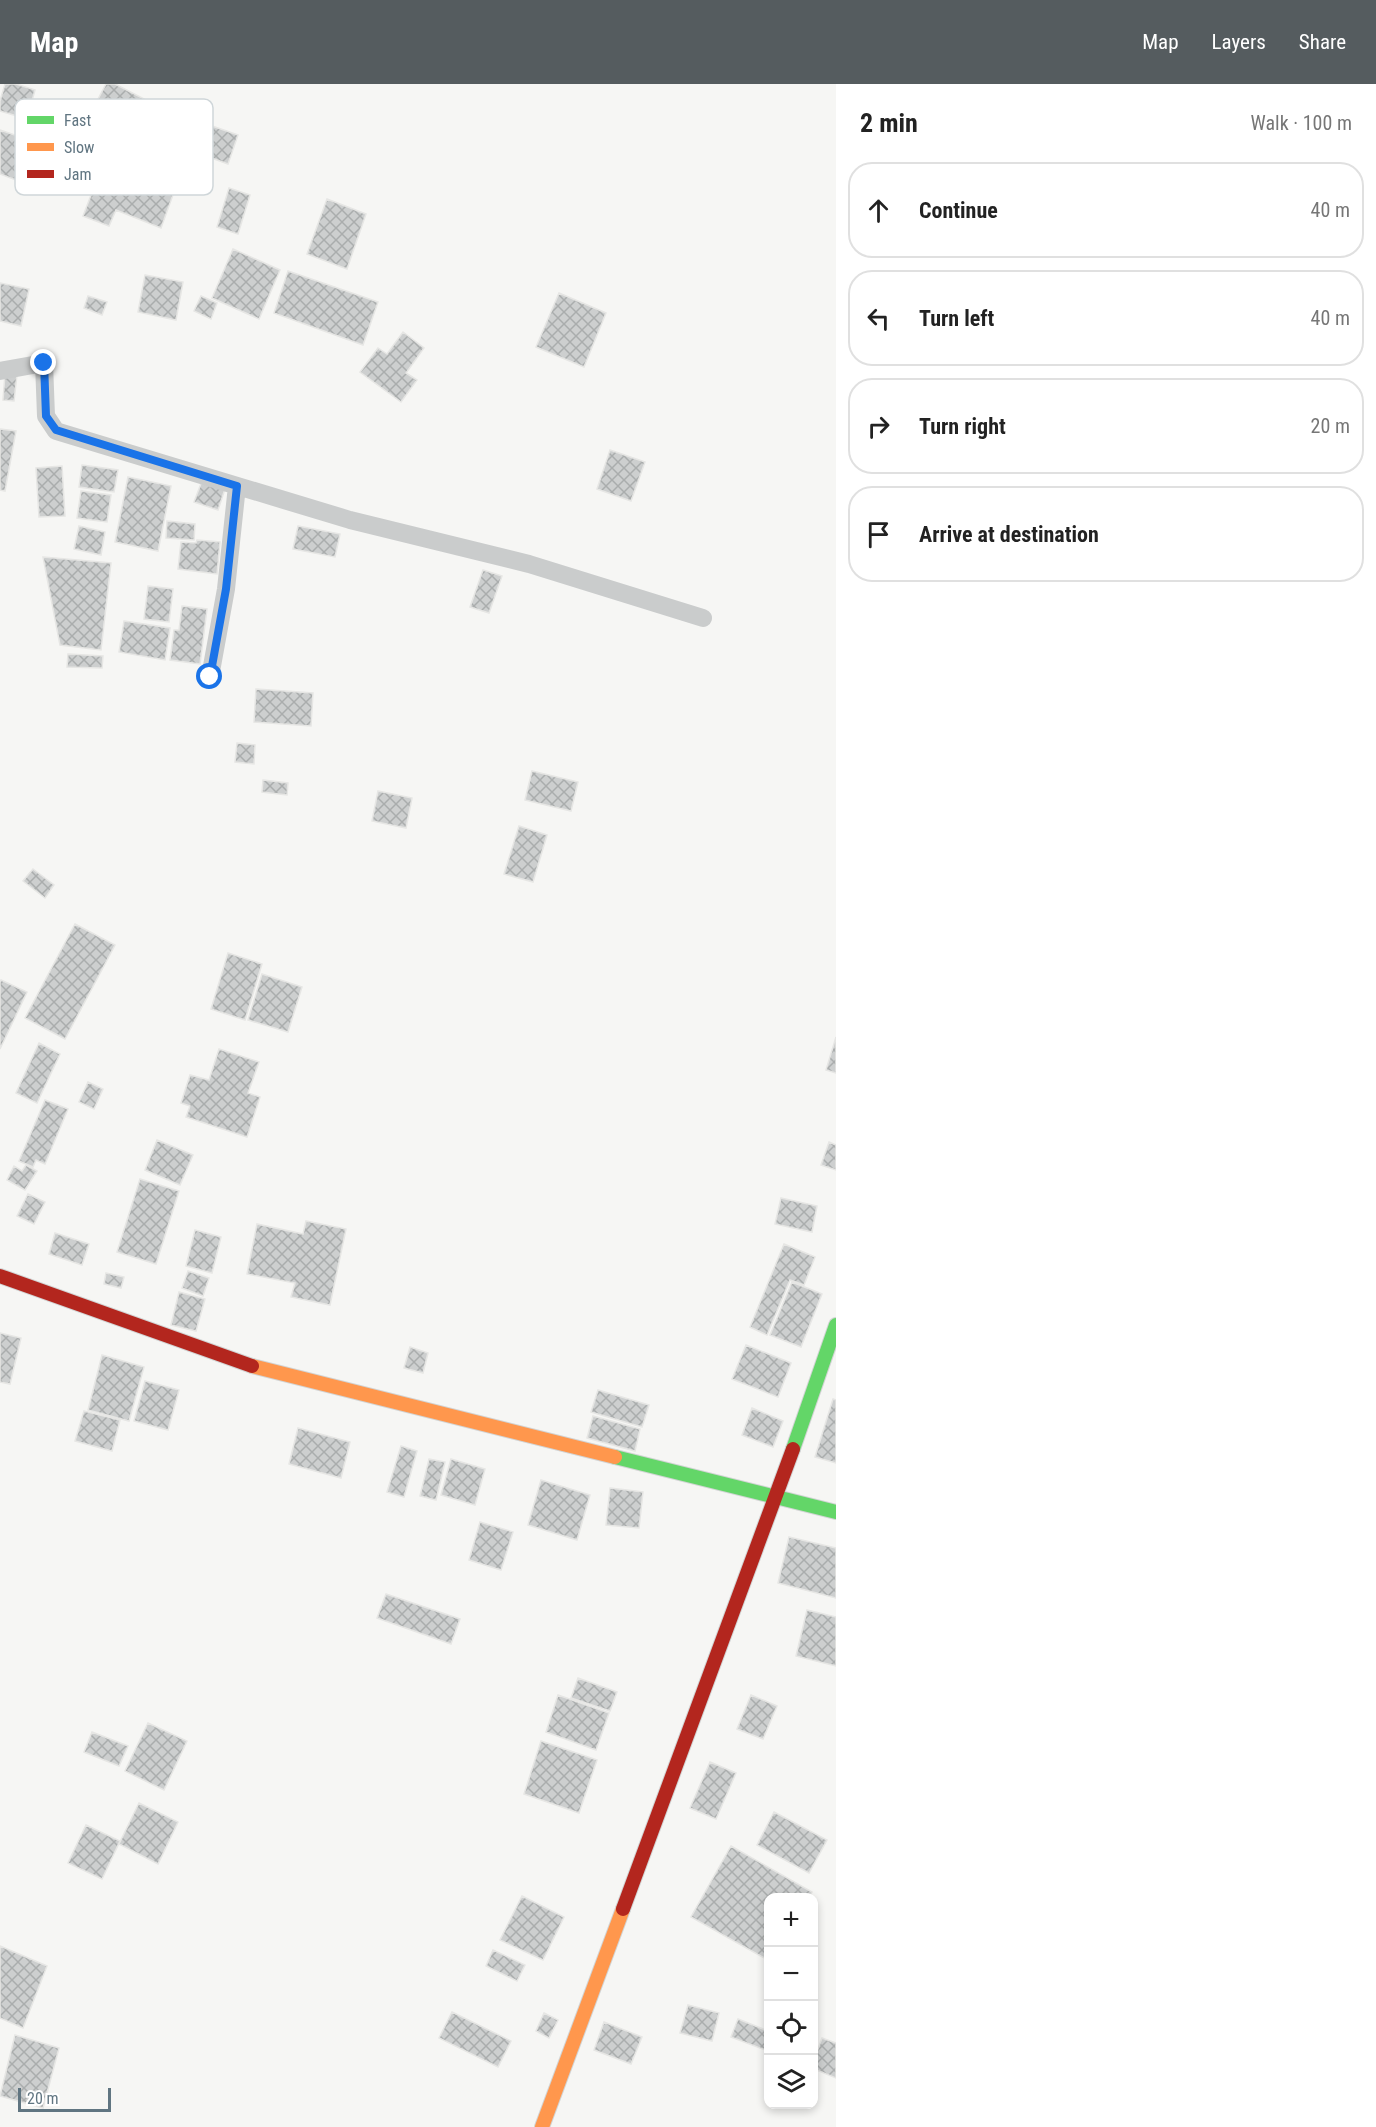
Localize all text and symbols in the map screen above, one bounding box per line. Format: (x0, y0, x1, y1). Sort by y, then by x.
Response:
text: Map (30, 26, 78, 59)
text: Map (1142, 30, 1179, 54)
text: Layers (1212, 30, 1266, 54)
text: Share (1299, 30, 1346, 54)
legend (15, 99, 213, 195)
text: 2 min (860, 108, 918, 138)
text: Fast (64, 111, 91, 130)
text: Walk · 100 m (1251, 111, 1352, 135)
text: Slow (64, 138, 94, 157)
text: Jam (64, 165, 91, 184)
icon: ahead (862, 194, 895, 227)
text: Continue (919, 198, 998, 223)
text: 40 m (1311, 198, 1350, 222)
icon: left (862, 302, 895, 335)
text: Turn left (919, 306, 994, 331)
text: 40 m (1311, 306, 1350, 330)
route end (30, 349, 56, 375)
icon: right (862, 410, 895, 443)
text: Turn right (919, 414, 1006, 439)
text: 20 m (1311, 414, 1350, 438)
icon: arrive (862, 518, 895, 551)
text: Arrive at destination (919, 522, 1099, 547)
route start (196, 663, 222, 689)
map controls (764, 1893, 818, 2109)
button: + (764, 1893, 818, 1947)
button: − (764, 1947, 818, 2001)
button: locate (764, 2001, 818, 2055)
button: layers (764, 2055, 818, 2109)
scale bar (18, 2085, 111, 2112)
text: 20 m (27, 2089, 59, 2108)

